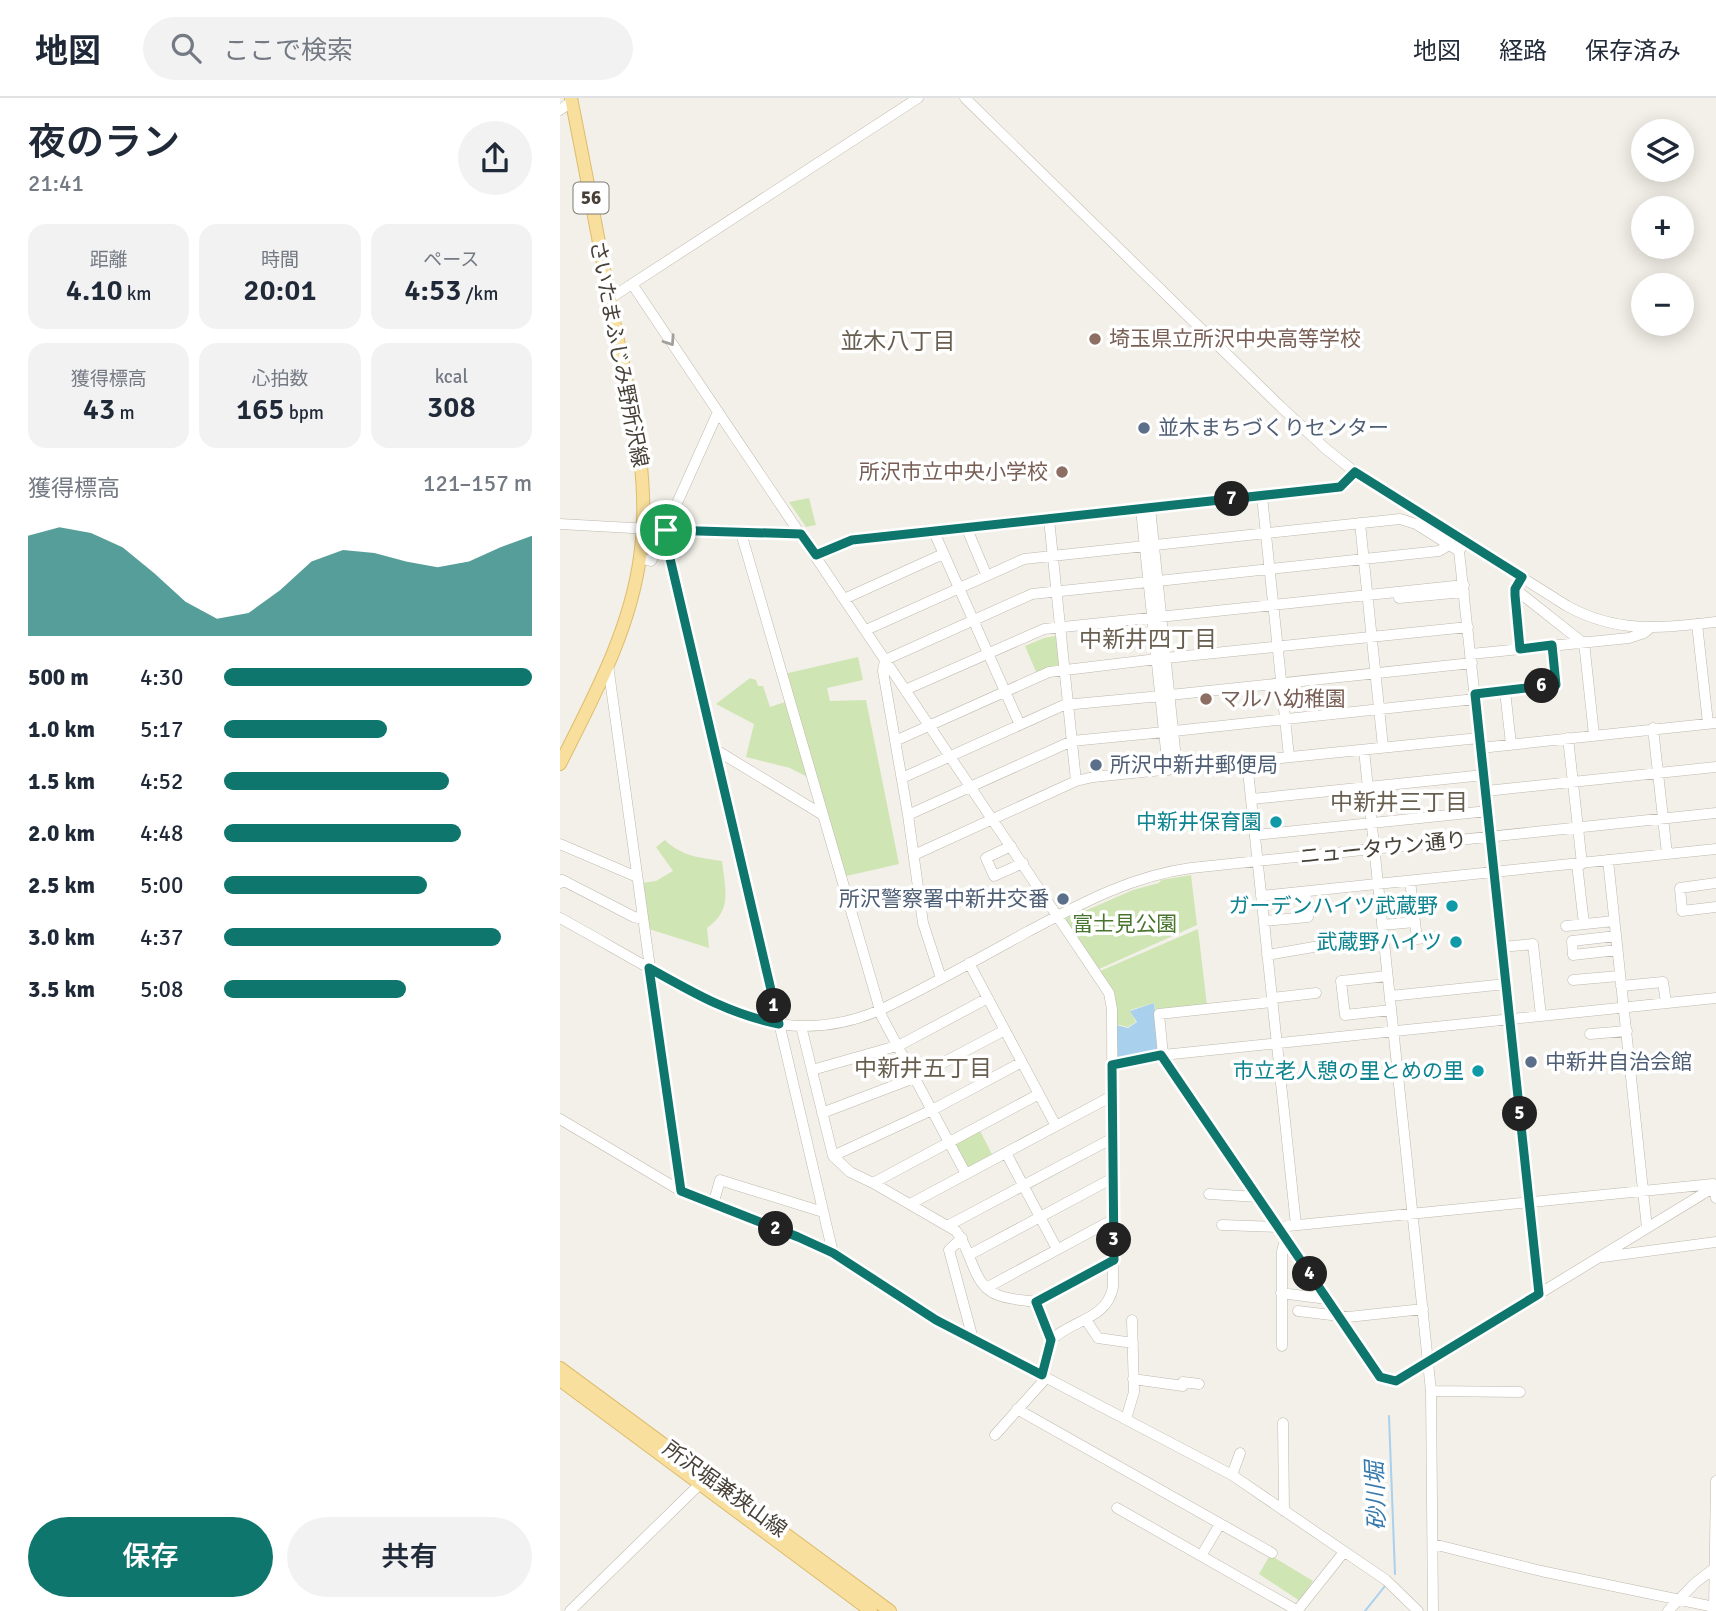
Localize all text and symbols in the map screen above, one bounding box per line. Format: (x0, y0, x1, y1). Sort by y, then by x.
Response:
search box (143, 17, 633, 80)
icon: search (167, 29, 205, 67)
text: 地図 (35, 31, 101, 72)
text: ここで検索 (223, 35, 353, 67)
text: 地図 (1413, 36, 1461, 66)
text: 経路 (1499, 36, 1547, 66)
text: 保存済み (1585, 36, 1681, 66)
text: 夜のラン (28, 119, 180, 166)
map controls (1631, 119, 1694, 336)
button: layers (1631, 119, 1694, 182)
button: share (458, 121, 532, 195)
text: 21:41 (28, 169, 84, 198)
road number: 56 (574, 183, 608, 214)
button: + (1631, 196, 1694, 259)
street label: さいたまふじみ野所沢線 (584, 238, 654, 470)
text: 距離 (90, 248, 128, 272)
text: 時間 (261, 248, 299, 272)
text: ペース (423, 248, 479, 272)
text: 4.10 (66, 272, 123, 309)
text: 20:01 (243, 272, 317, 309)
text: 4:53 (404, 272, 461, 309)
button: − (1631, 273, 1694, 336)
text: km (123, 282, 152, 306)
text: /km (461, 282, 498, 306)
place label: 埼玉県立所沢中央高等学校 (1109, 326, 1361, 352)
district label: 並木八丁目 (841, 327, 956, 356)
marker: 埼玉県立所沢中央高等学校 (1087, 331, 1103, 347)
one-way arrow (662, 333, 674, 346)
text: kcal (435, 365, 468, 389)
text: 獲得標高 (71, 367, 147, 391)
text: 心拍数 (251, 367, 309, 391)
text: 308 (427, 389, 476, 426)
text: 43 (83, 391, 115, 428)
text: 165 (236, 391, 285, 428)
text: m (115, 401, 135, 425)
text: bpm (285, 401, 324, 425)
place label: 並木まちづくりセンター (1158, 415, 1389, 441)
marker: 並木まちづくりセンター (1136, 420, 1152, 436)
place label: 所沢市立中央小学校 (859, 459, 1048, 485)
marker: 所沢市立中央小学校 (1054, 464, 1070, 480)
text: 121–157 m (423, 469, 532, 498)
text: 獲得標高 (28, 474, 120, 503)
pin: 7 (1214, 482, 1250, 516)
text: 7 (1226, 486, 1237, 510)
pin (636, 500, 696, 560)
icon: arrive (647, 511, 685, 549)
district label: 中新井四丁目 (1079, 625, 1217, 654)
text: 500 m (28, 663, 89, 692)
text: 4:30 (140, 663, 183, 692)
pin: 6 (1524, 668, 1560, 704)
text: 6 (1536, 673, 1547, 697)
place label: マルハ幼稚園 (1220, 686, 1346, 712)
marker: マルハ幼稚園 (1198, 691, 1214, 707)
text: 1.0 km (28, 715, 95, 744)
text: 5:17 (140, 715, 183, 744)
place label: 所沢中新井郵便局 (1110, 752, 1278, 778)
marker: 所沢中新井郵便局 (1088, 757, 1104, 773)
text: 1.5 km (28, 767, 95, 796)
text: 4:52 (140, 767, 183, 796)
district label: 中新井三丁目 (1330, 788, 1468, 817)
place label: 中新井保育園 (1136, 809, 1262, 835)
marker: 中新井保育園 (1268, 814, 1284, 830)
text: 2.0 km (28, 819, 95, 848)
text: 4:48 (140, 819, 183, 848)
street label: ニュータウン通り (1298, 826, 1468, 870)
text: 2.5 km (28, 871, 95, 900)
text: 5:00 (140, 871, 183, 900)
place label: 所沢警察署中新井交番 (839, 886, 1049, 912)
marker: 所沢警察署中新井交番 (1055, 891, 1071, 907)
place label: ガーデンハイツ武蔵野 (1228, 893, 1438, 919)
marker: ガーデンハイツ武蔵野 (1444, 898, 1460, 914)
park label: 富士見公園 (1073, 911, 1178, 937)
text: 3.0 km (28, 923, 95, 952)
text: 4:37 (140, 923, 183, 952)
place label: 武蔵野ハイツ (1316, 929, 1442, 955)
marker: 武蔵野ハイツ (1448, 934, 1464, 950)
text: 3.5 km (28, 975, 95, 1004)
text: 5:08 (140, 975, 183, 1004)
pin: 1 (756, 988, 792, 1024)
text: 1 (768, 993, 779, 1017)
place label: 中新井自治会館 (1545, 1049, 1692, 1075)
district label: 中新井五丁目 (854, 1054, 992, 1083)
marker: 中新井自治会館 (1523, 1054, 1539, 1070)
place label: 市立老人憩の里とめの里 (1233, 1058, 1464, 1084)
marker: 市立老人憩の里とめの里 (1470, 1063, 1486, 1079)
pin: 5 (1502, 1096, 1538, 1132)
text: 5 (1514, 1101, 1525, 1125)
pin: 2 (758, 1212, 794, 1246)
text: 2 (770, 1216, 781, 1240)
pin: 3 (1096, 1222, 1132, 1258)
text: 3 (1108, 1227, 1119, 1251)
pin: 4 (1292, 1256, 1328, 1292)
text: 4 (1304, 1261, 1315, 1285)
street label: 所沢堀兼狭山線 (658, 1435, 792, 1543)
water label: 砂川堀 (1360, 1458, 1392, 1531)
button: 保存 (28, 1517, 273, 1597)
button: 共有 (287, 1517, 532, 1597)

